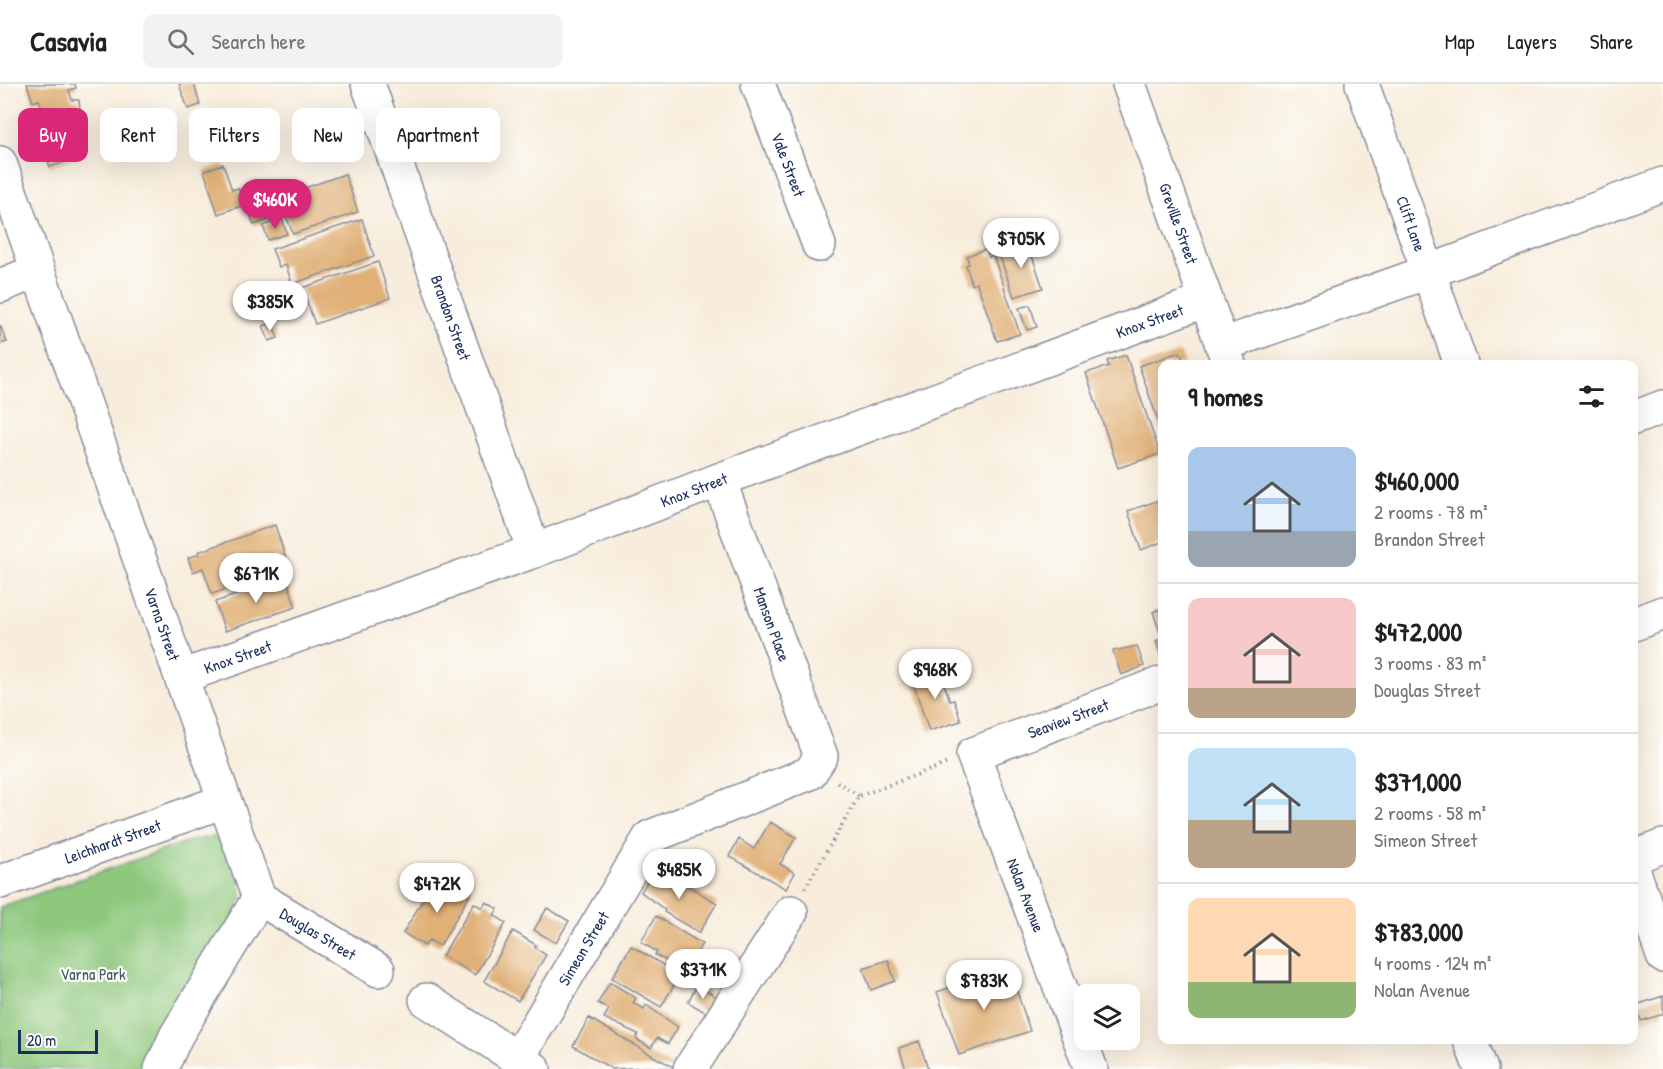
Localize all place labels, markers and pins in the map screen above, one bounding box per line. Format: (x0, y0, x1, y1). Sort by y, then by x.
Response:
pin: $460K (233, 179, 317, 230)
pin: $705K (979, 218, 1063, 269)
pin: $385K (228, 281, 312, 332)
pin: $671K (214, 553, 298, 604)
pin: $968K (893, 649, 977, 700)
pin: $485K (637, 849, 721, 900)
pin: $472K (395, 863, 479, 914)
pin: $371K (661, 949, 745, 1000)
pin: $783K (942, 960, 1026, 1011)

